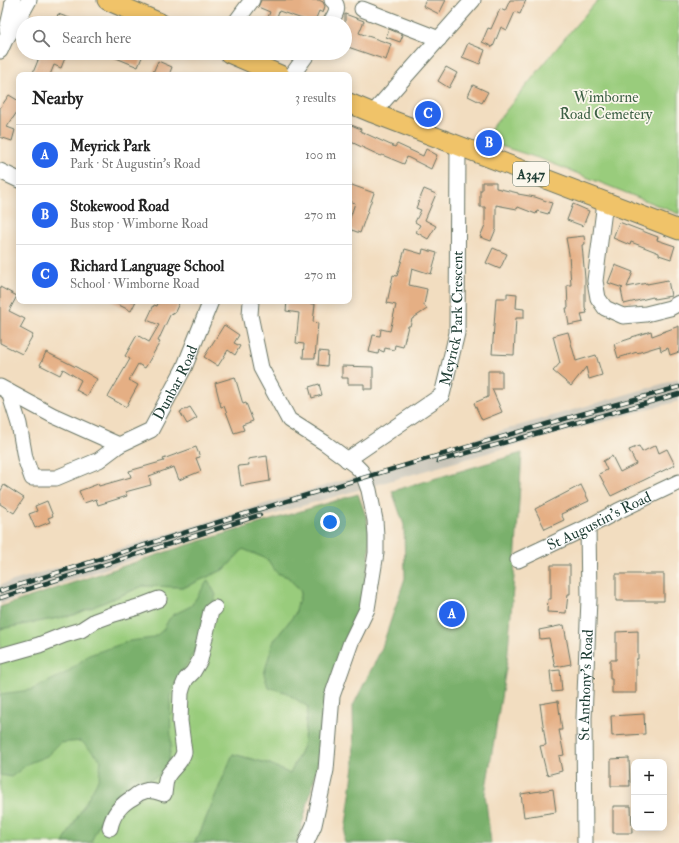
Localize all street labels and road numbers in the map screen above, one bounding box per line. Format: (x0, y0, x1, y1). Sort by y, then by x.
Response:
road number: A347 (513, 162, 549, 186)
street label: Meyrick Park Crescent (435, 251, 467, 388)
street label: Dunbar Road (148, 342, 202, 423)
street label: St Augustin's Road (544, 487, 655, 555)
street label: St Anthony's Road (574, 628, 597, 741)

